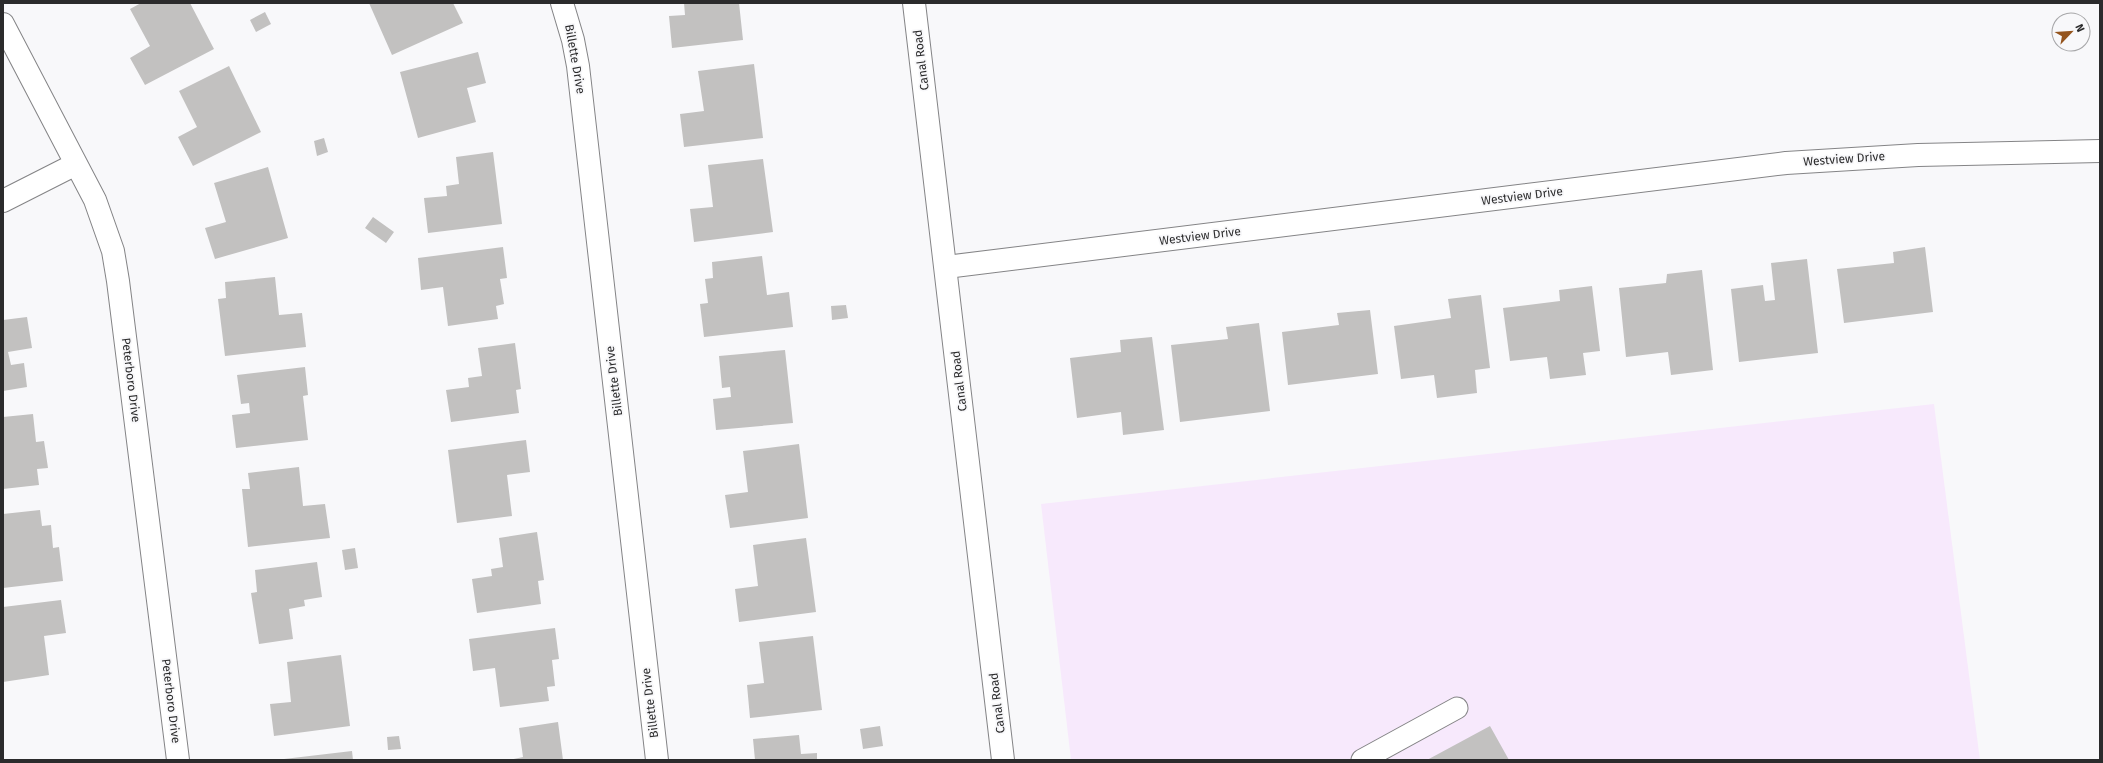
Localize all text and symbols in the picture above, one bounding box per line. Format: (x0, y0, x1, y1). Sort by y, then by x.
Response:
north arrow (2051, 12, 2091, 52)
text: N (2072, 22, 2087, 34)
street label: Billette Drive (562, 23, 588, 95)
street label: Canal Road (910, 29, 932, 91)
street label: Westview Drive (1803, 149, 1885, 169)
street label: Westview Drive (1480, 184, 1564, 208)
street label: Westview Drive (1158, 224, 1242, 248)
street label: Peterboro Drive (119, 337, 143, 423)
street label: Billette Drive (603, 345, 625, 417)
street label: Canal Road (948, 350, 970, 412)
street label: Peterboro Drive (159, 658, 183, 744)
street label: Billette Drive (639, 667, 661, 739)
street label: Canal Road (986, 672, 1008, 734)

